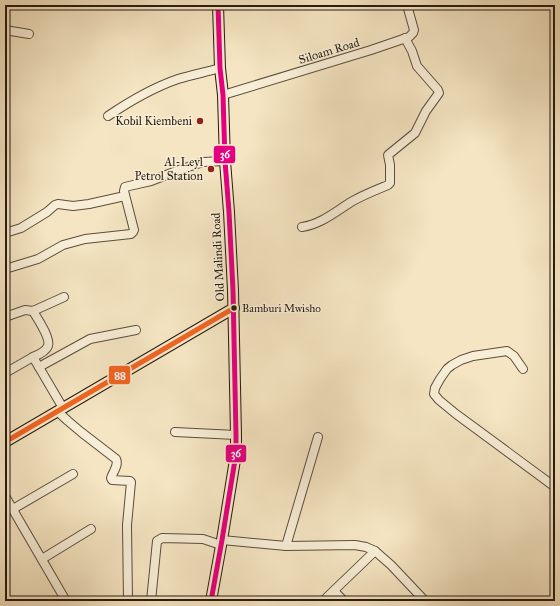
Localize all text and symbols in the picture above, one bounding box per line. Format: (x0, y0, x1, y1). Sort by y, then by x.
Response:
street label: Siloam Road (297, 35, 361, 67)
place label: Kobil Kiembeni (115, 114, 193, 128)
marker: Kobil Kiembeni (195, 116, 205, 126)
line badge: 36 (213, 145, 236, 164)
text: 36 (220, 148, 231, 162)
place label: Al-Leyl Petrol Station (134, 155, 204, 183)
marker: Al-Leyl Petrol Station (206, 164, 216, 174)
street label: Old Malindi Road (209, 212, 227, 302)
place label: Bamburi Mwisho (242, 302, 321, 315)
marker: Bamburi Mwisho (229, 303, 239, 313)
line badge: 88 (108, 365, 131, 385)
text: 88 (114, 369, 126, 382)
line badge: 36 (225, 444, 247, 463)
text: 36 (231, 447, 242, 461)

